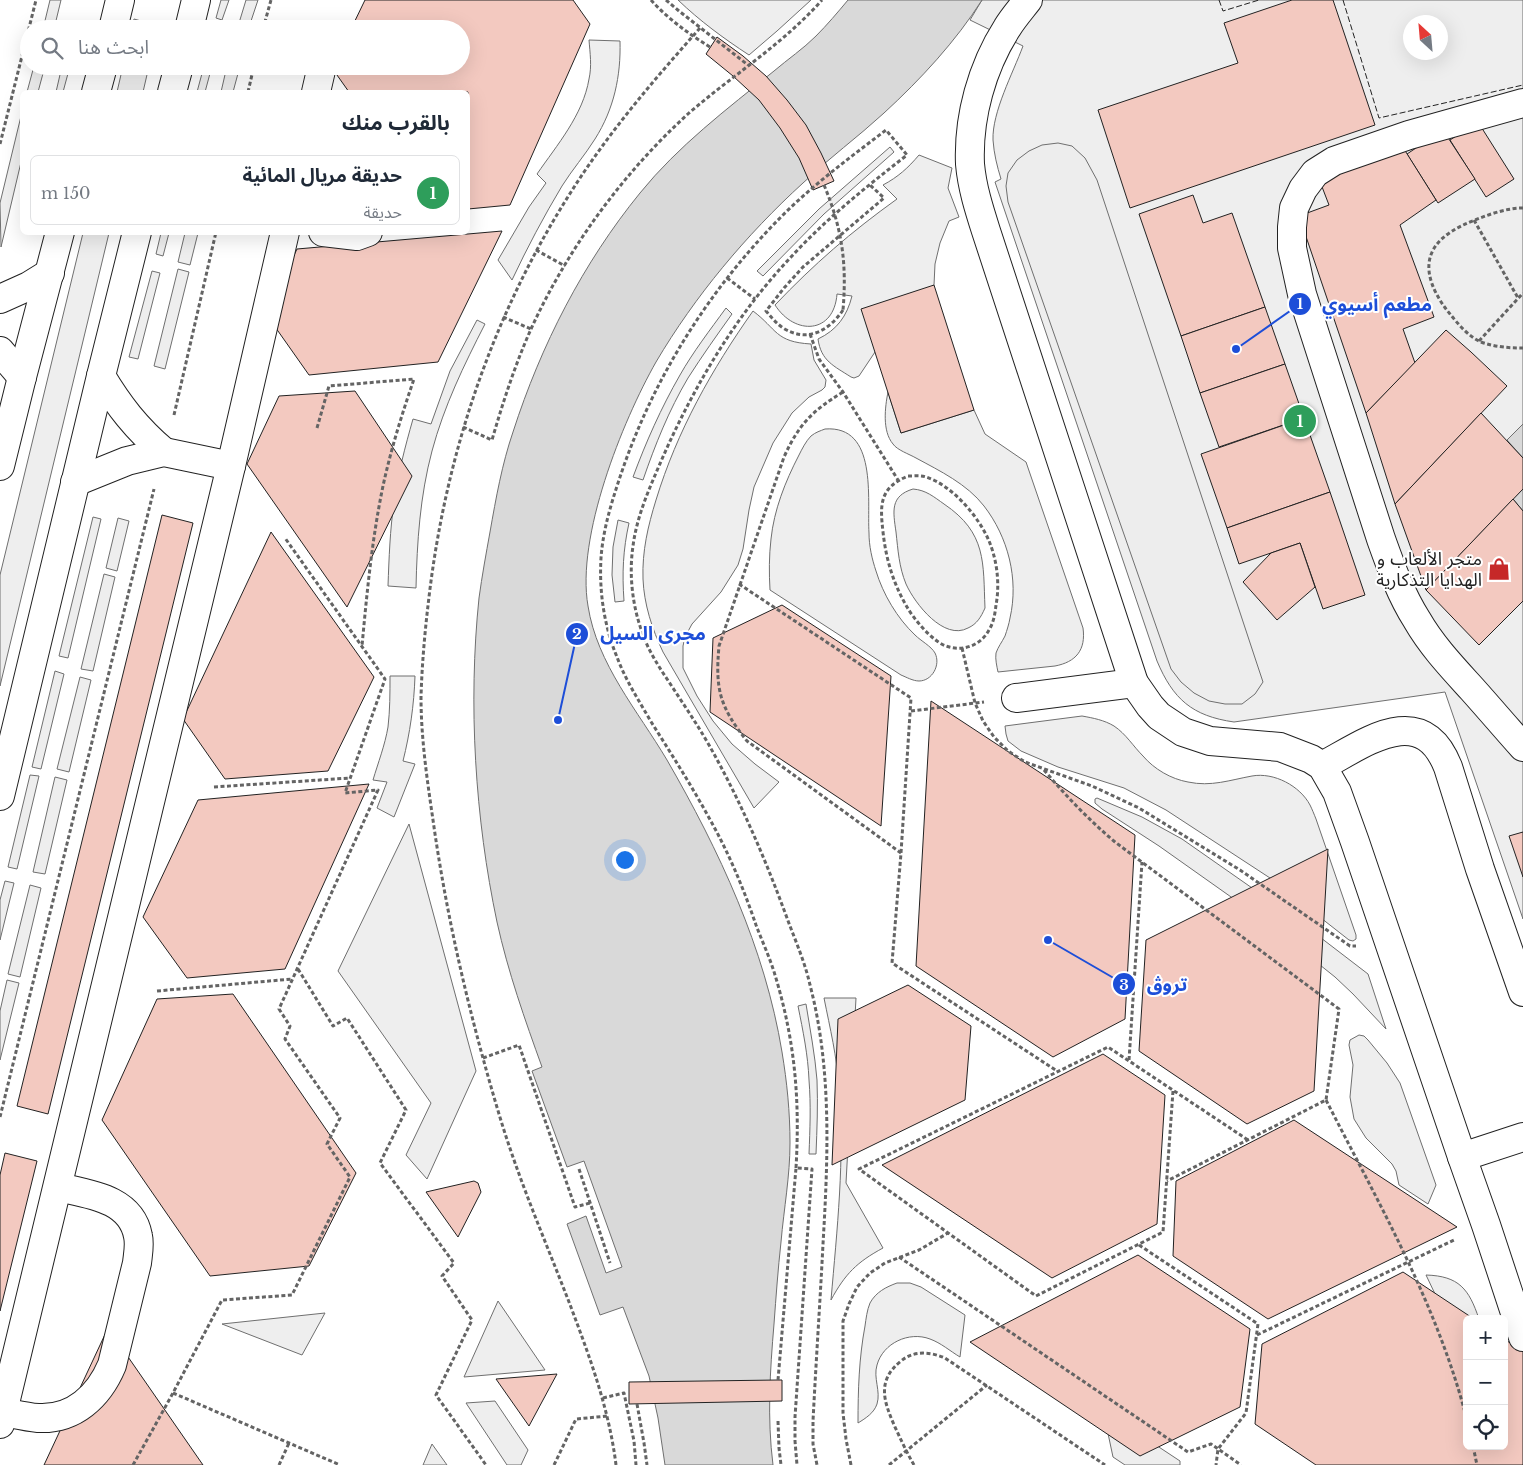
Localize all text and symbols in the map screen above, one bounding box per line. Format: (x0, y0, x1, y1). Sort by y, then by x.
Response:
north arrow (1403, 15, 1448, 60)
search box (20, 20, 470, 75)
icon: search (38, 34, 66, 62)
text: ابحث هنا (78, 36, 149, 59)
text: بالقرب منك (342, 110, 450, 136)
text: حديقة مريال المائية (243, 164, 402, 187)
text: 150 m (41, 183, 90, 203)
text: 1 (430, 183, 437, 203)
text: حديقة (364, 202, 402, 222)
callout: مطعم أسيوي (1287, 287, 1442, 321)
text: مطعم أسيوي (1322, 291, 1432, 319)
text: 1 (1297, 294, 1304, 313)
pin: 1 (1284, 402, 1316, 440)
place label: متجر الألعاب و الهدايا التذكارية (1376, 548, 1482, 591)
shop icon: متجر الألعاب و الهدايا التذكارية (1486, 556, 1512, 582)
callout: مجرى السيل (565, 617, 715, 651)
text: مجرى السيل (600, 622, 706, 645)
text: 2 (572, 624, 582, 643)
your location (612, 847, 638, 873)
callout: تروڨ (1112, 967, 1198, 1001)
text: تروڨ (1147, 973, 1187, 996)
text: 3 (1119, 975, 1129, 994)
map controls (1463, 1315, 1508, 1450)
button: + (1463, 1315, 1508, 1360)
button: − (1463, 1360, 1508, 1405)
button: locate (1463, 1405, 1508, 1450)

